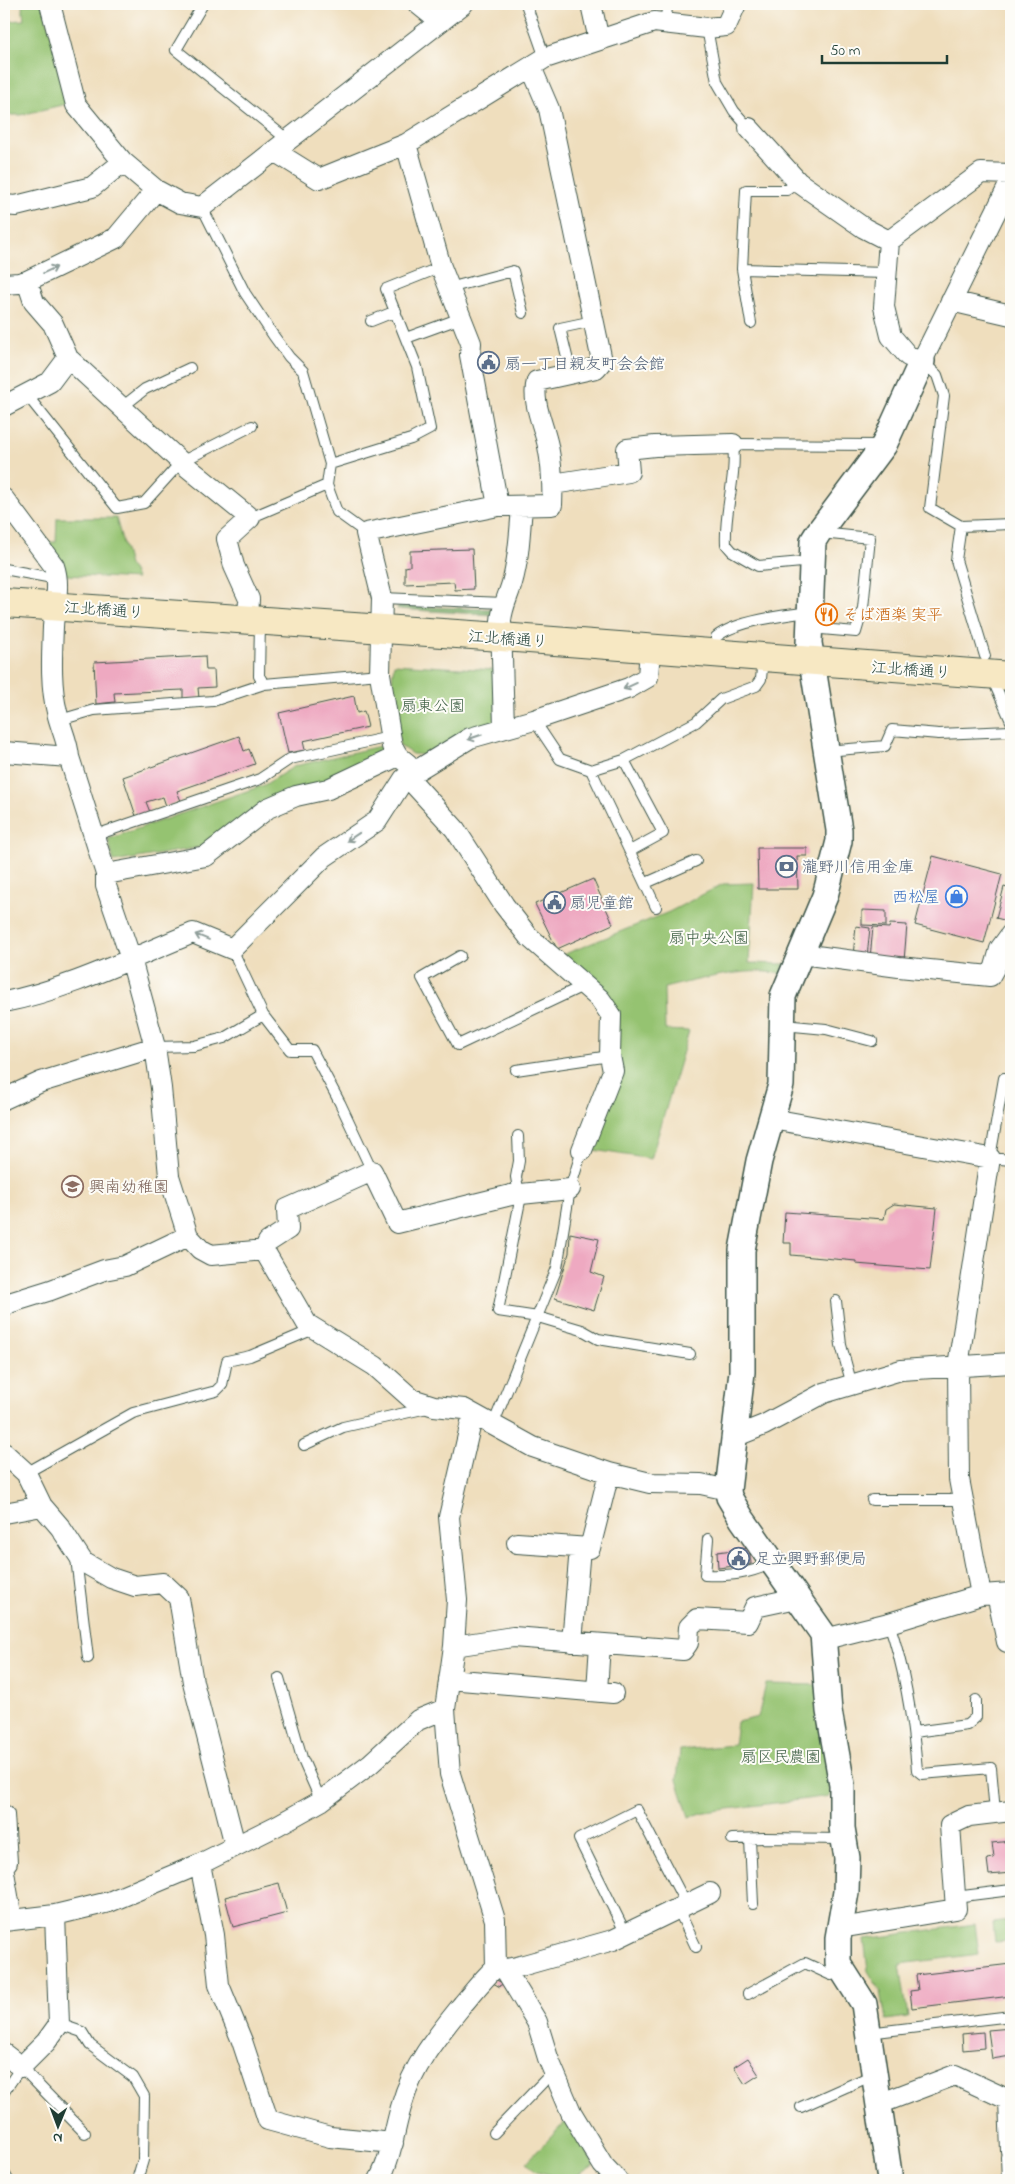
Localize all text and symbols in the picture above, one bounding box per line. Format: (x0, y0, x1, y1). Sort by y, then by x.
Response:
scale bar (822, 32, 948, 64)
text: 50 m (830, 40, 861, 62)
one-way arrow (42, 265, 57, 274)
public building icon: 扇一丁目親友町会会館 (477, 351, 501, 375)
place label: 扇一丁目親友町会会館 (505, 353, 665, 377)
street label: 江北橋通り (63, 596, 145, 626)
restaurant icon: そば酒楽 実平 (815, 602, 839, 626)
place label: そば酒楽 実平 (843, 604, 943, 628)
street label: 江北橋通り (467, 625, 549, 655)
street label: 江北橋通り (870, 656, 952, 686)
one-way arrow (623, 682, 638, 692)
park label: 扇東公園 (401, 695, 465, 719)
one-way arrow (468, 732, 484, 742)
one-way arrow (346, 832, 360, 842)
bank icon: 瀧野川信用金庫 (774, 854, 798, 878)
place label: 瀧野川信用金庫 (802, 856, 914, 880)
shop icon: 西松屋 (944, 884, 968, 908)
place label: 西松屋 (892, 886, 940, 910)
public building icon: 扇児童館 (542, 890, 566, 914)
place label: 扇児童館 (570, 892, 634, 916)
park label: 扇中央公園 (669, 927, 749, 951)
one-way arrow (195, 932, 210, 941)
school or university icon: 興南幼稚園 (61, 1174, 85, 1198)
place label: 興南幼稚園 (89, 1176, 169, 1200)
public building icon: 足立興野郵便局 (727, 1546, 751, 1570)
place label: 足立興野郵便局 (755, 1548, 867, 1572)
park label: 扇区民農園 (741, 1746, 821, 1770)
north arrow (32, 2102, 82, 2152)
text: N (53, 2127, 63, 2148)

